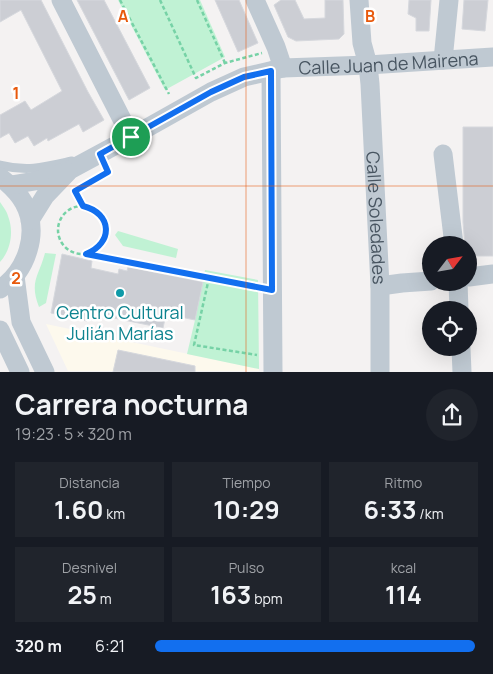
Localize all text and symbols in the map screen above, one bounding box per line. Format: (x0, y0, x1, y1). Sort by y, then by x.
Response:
text: A (118, 5, 129, 27)
text: B (365, 5, 375, 27)
street label: Calle Juan de Mairena (298, 46, 479, 79)
text: 1 (12, 82, 20, 104)
pin (110, 116, 152, 158)
icon: arrive (117, 123, 145, 151)
street label: Calle Soledades (361, 151, 392, 285)
north arrow (422, 236, 478, 291)
map controls (422, 236, 477, 356)
text: 2 (11, 267, 21, 289)
marker: Centro Cultural Julián Marías (114, 287, 126, 299)
place label: Centro Cultural Julián Marías (56, 300, 184, 345)
button: locate (422, 301, 477, 356)
text: Carrera nocturna (15, 385, 248, 423)
button: share (426, 389, 478, 441)
text: 19:23 · 5 × 320 m (15, 423, 132, 445)
text: Distancia (59, 473, 120, 492)
text: Tiempo (222, 473, 271, 492)
text: Ritmo (385, 473, 422, 492)
text: 1.60 (54, 492, 103, 527)
text: 10:29 (213, 492, 280, 527)
text: 6:33 (363, 492, 417, 527)
text: km (103, 504, 125, 523)
text: /km (417, 504, 444, 523)
text: Desnivel (62, 558, 117, 577)
text: Pulso (229, 558, 264, 577)
text: kcal (391, 558, 416, 577)
text: 25 (67, 577, 97, 612)
text: 163 (210, 577, 251, 612)
text: 114 (385, 577, 422, 612)
text: m (97, 589, 112, 608)
text: bpm (251, 589, 283, 608)
text: 320 m (15, 635, 62, 657)
text: 6:21 (95, 635, 125, 657)

